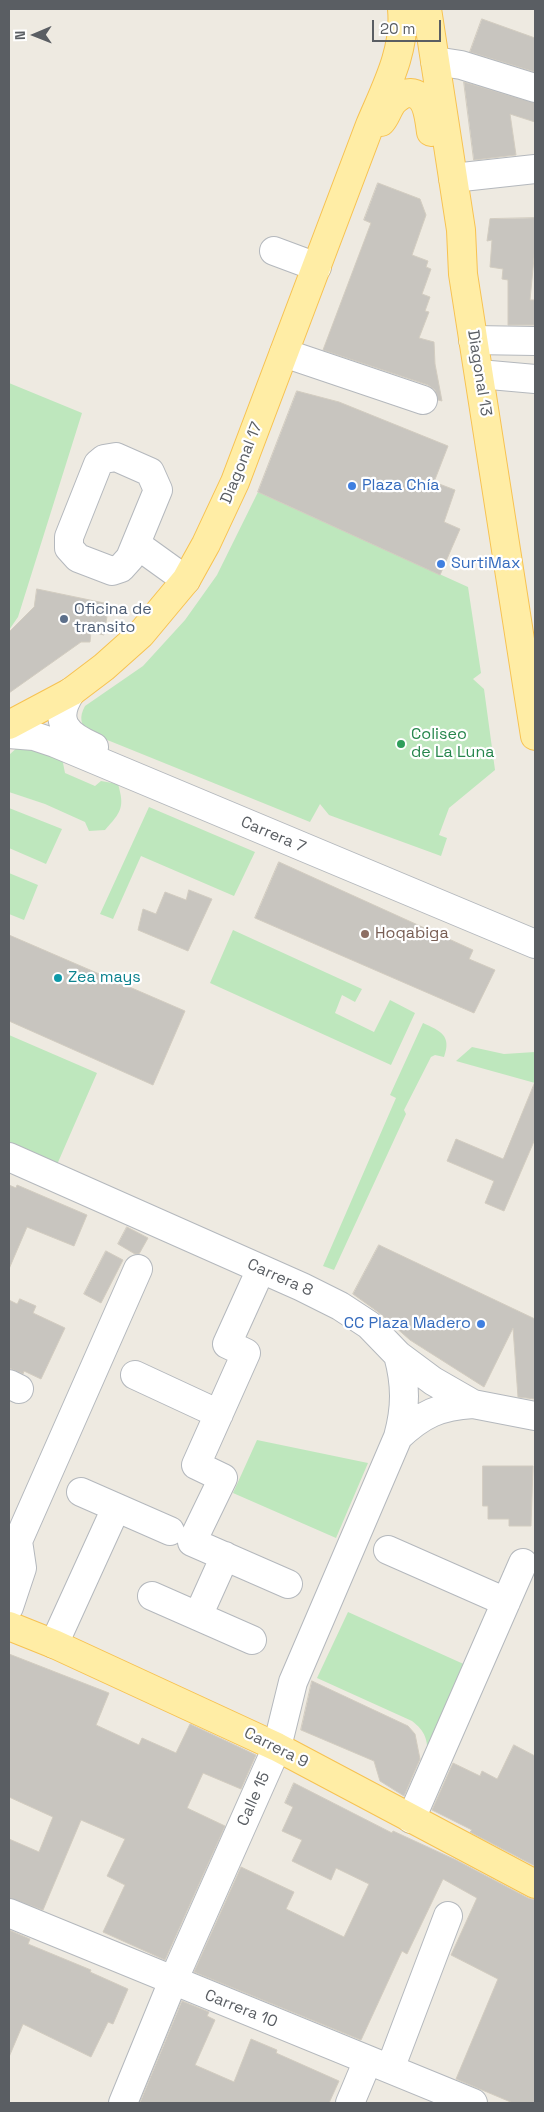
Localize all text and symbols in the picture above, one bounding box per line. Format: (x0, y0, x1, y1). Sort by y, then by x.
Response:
north arrow (10, 10, 60, 60)
scale bar (374, 10, 443, 42)
text: 20 m (380, 19, 415, 38)
text: N (11, 30, 29, 40)
street label: Diagonal 13 (463, 329, 495, 417)
street label: Diagonal 17 (217, 419, 267, 507)
place label: Plaza Chía (362, 476, 440, 496)
marker: Plaza Chía (346, 480, 358, 492)
place label: SurtiMax (451, 554, 520, 574)
marker: SurtiMax (435, 558, 447, 570)
place label: Oficina de transito (74, 600, 152, 638)
marker: Oficina de transito (58, 613, 70, 625)
place label: Coliseo de La Luna (411, 725, 494, 763)
marker: Coliseo de La Luna (395, 738, 407, 750)
street label: Carrera 7 (238, 813, 308, 857)
place label: Hoqabiga (375, 924, 449, 944)
marker: Hoqabiga (359, 928, 371, 940)
place label: Zea mays (68, 968, 141, 988)
marker: Zea mays (52, 972, 64, 984)
street label: Carrera 8 (244, 1255, 316, 1301)
place label: CC Plaza Madero (344, 1314, 471, 1334)
marker: CC Plaza Madero (475, 1318, 487, 1330)
street label: Carrera 9 (241, 1724, 311, 1772)
street label: Calle 15 (234, 1769, 274, 1829)
street label: Carrera 10 (202, 1986, 280, 2032)

